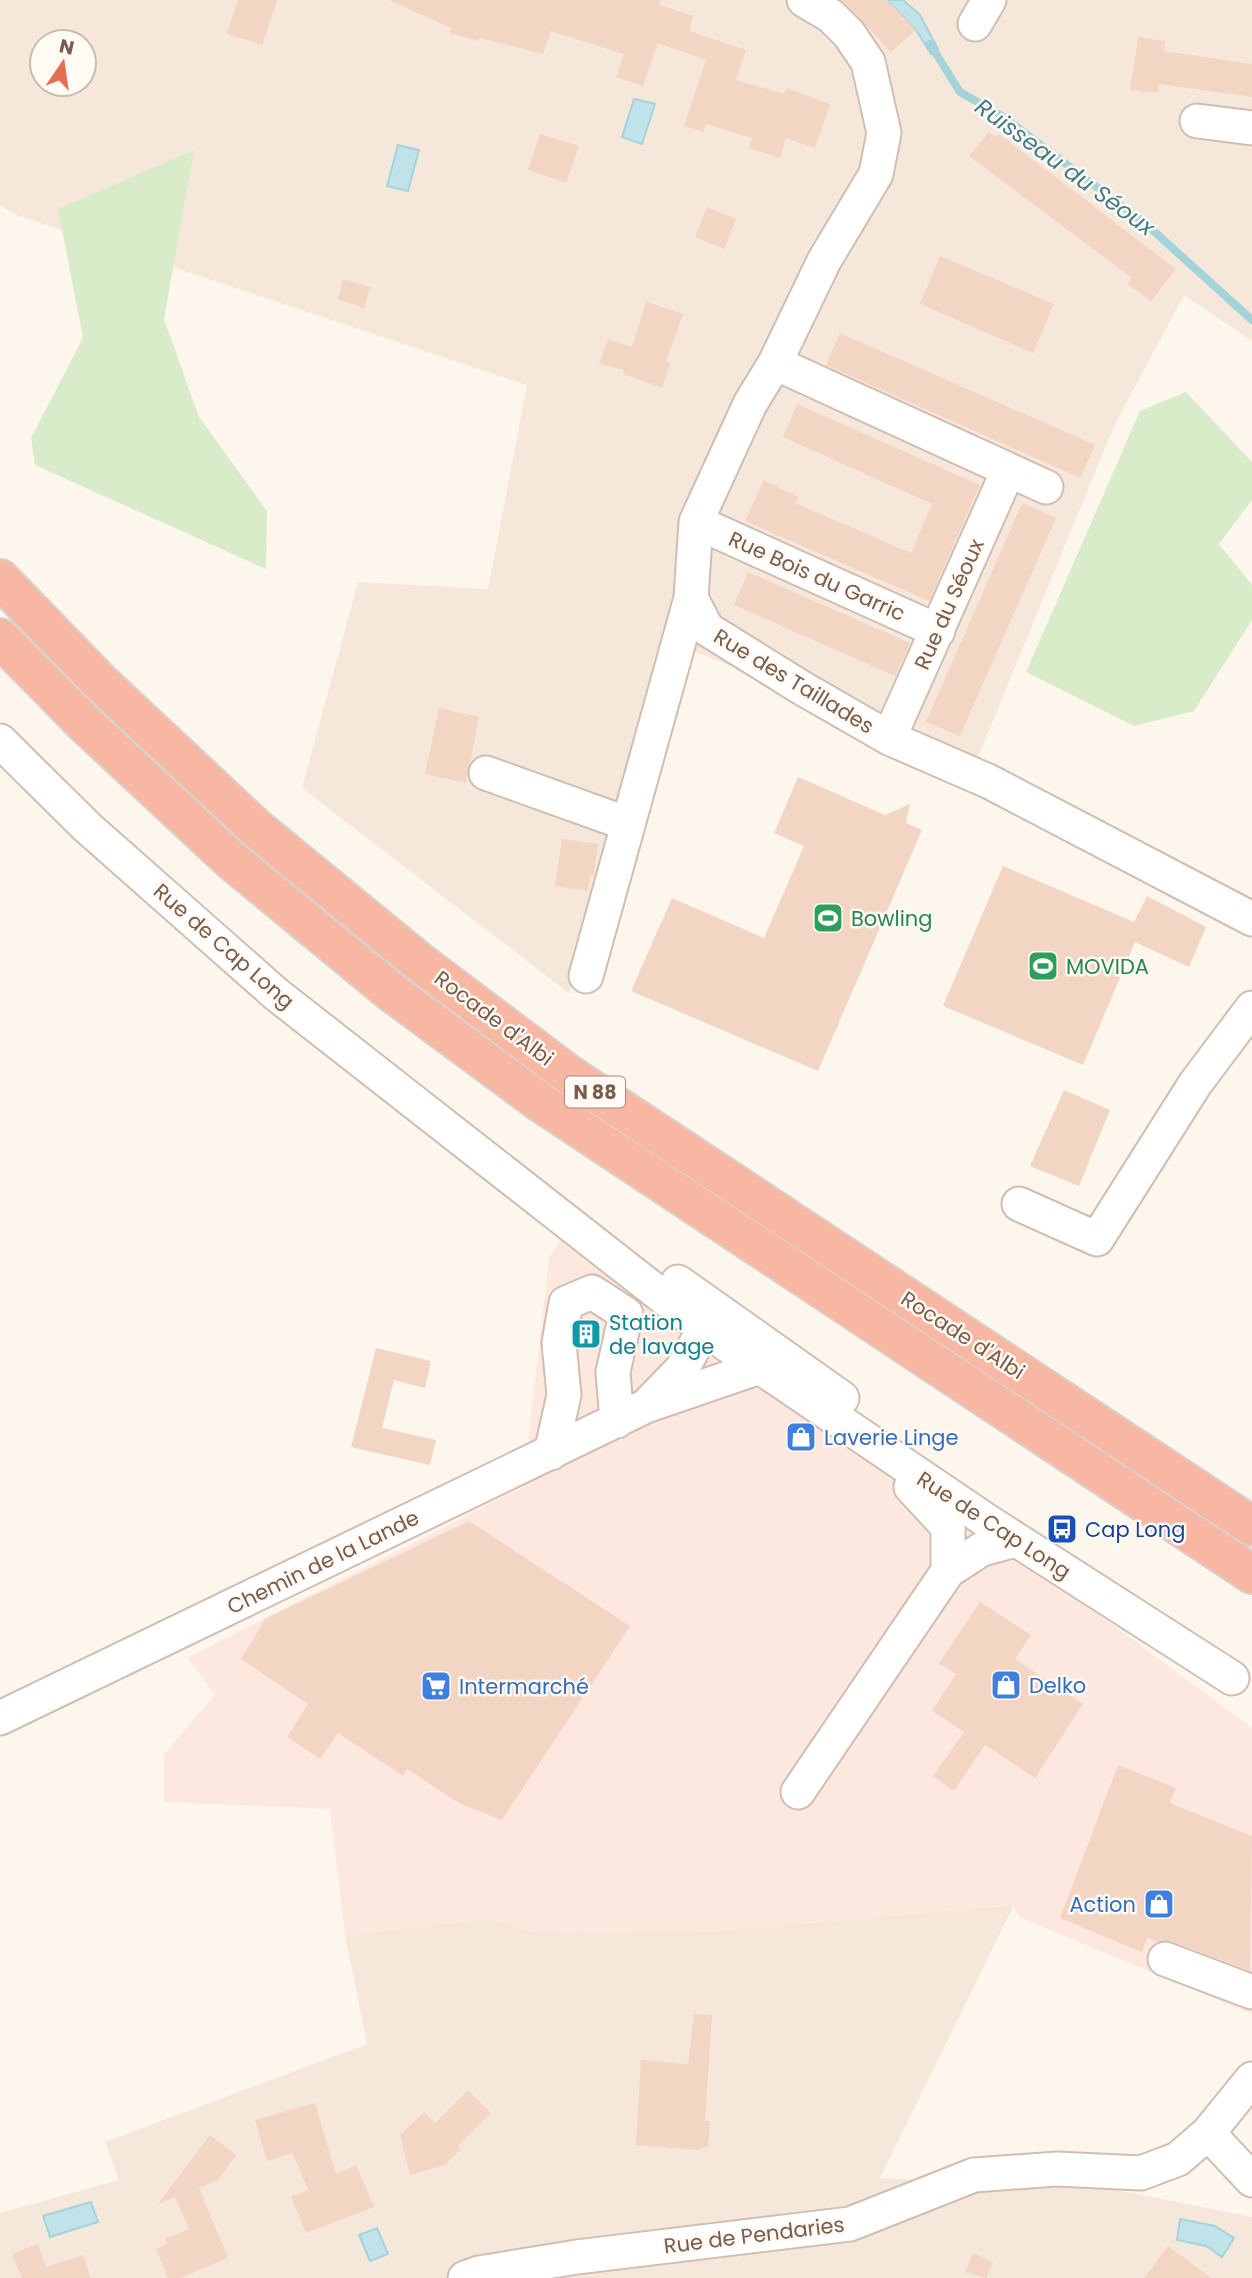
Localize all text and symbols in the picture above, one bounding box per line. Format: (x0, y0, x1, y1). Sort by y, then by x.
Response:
north arrow (28, 28, 98, 98)
text: N (57, 32, 77, 62)
water label: Ruisseau du Séoux (969, 91, 1162, 244)
street label: Rue Bois du Garric (724, 524, 910, 628)
street label: Rue du Séoux (907, 534, 991, 674)
street label: Rue des Taillades (709, 622, 879, 740)
street label: Rue de Cap Long (147, 877, 301, 1015)
sports icon: Bowling (811, 901, 845, 935)
place label: Bowling (851, 904, 933, 933)
sports icon: MOVIDA (1026, 949, 1060, 983)
place label: MOVIDA (1066, 952, 1149, 981)
street label: Rocade d'Albi (428, 964, 560, 1072)
road number: N 88 (565, 1076, 625, 1108)
street label: Rocade d'Albi (895, 1284, 1031, 1386)
place label: Station de lavage (609, 1308, 714, 1361)
building icon: Station de lavage (569, 1317, 603, 1351)
shop icon: Laverie Linge (784, 1420, 818, 1454)
place label: Laverie Linge (824, 1423, 959, 1452)
street label: Rue de Cap Long (911, 1464, 1077, 1586)
street label: Chemin de la Lande (222, 1503, 424, 1621)
bus stop icon: Cap Long (1045, 1512, 1079, 1546)
place label: Cap Long (1085, 1515, 1185, 1544)
shop icon: Delko (989, 1668, 1023, 1702)
supermarket icon: Intermarché (419, 1669, 453, 1703)
place label: Delko (1029, 1671, 1086, 1700)
place label: Intermarché (459, 1672, 589, 1701)
shop icon: Action (1142, 1887, 1176, 1921)
place label: Action (1069, 1890, 1136, 1919)
street label: Rue de Pendaries (662, 2210, 846, 2260)

